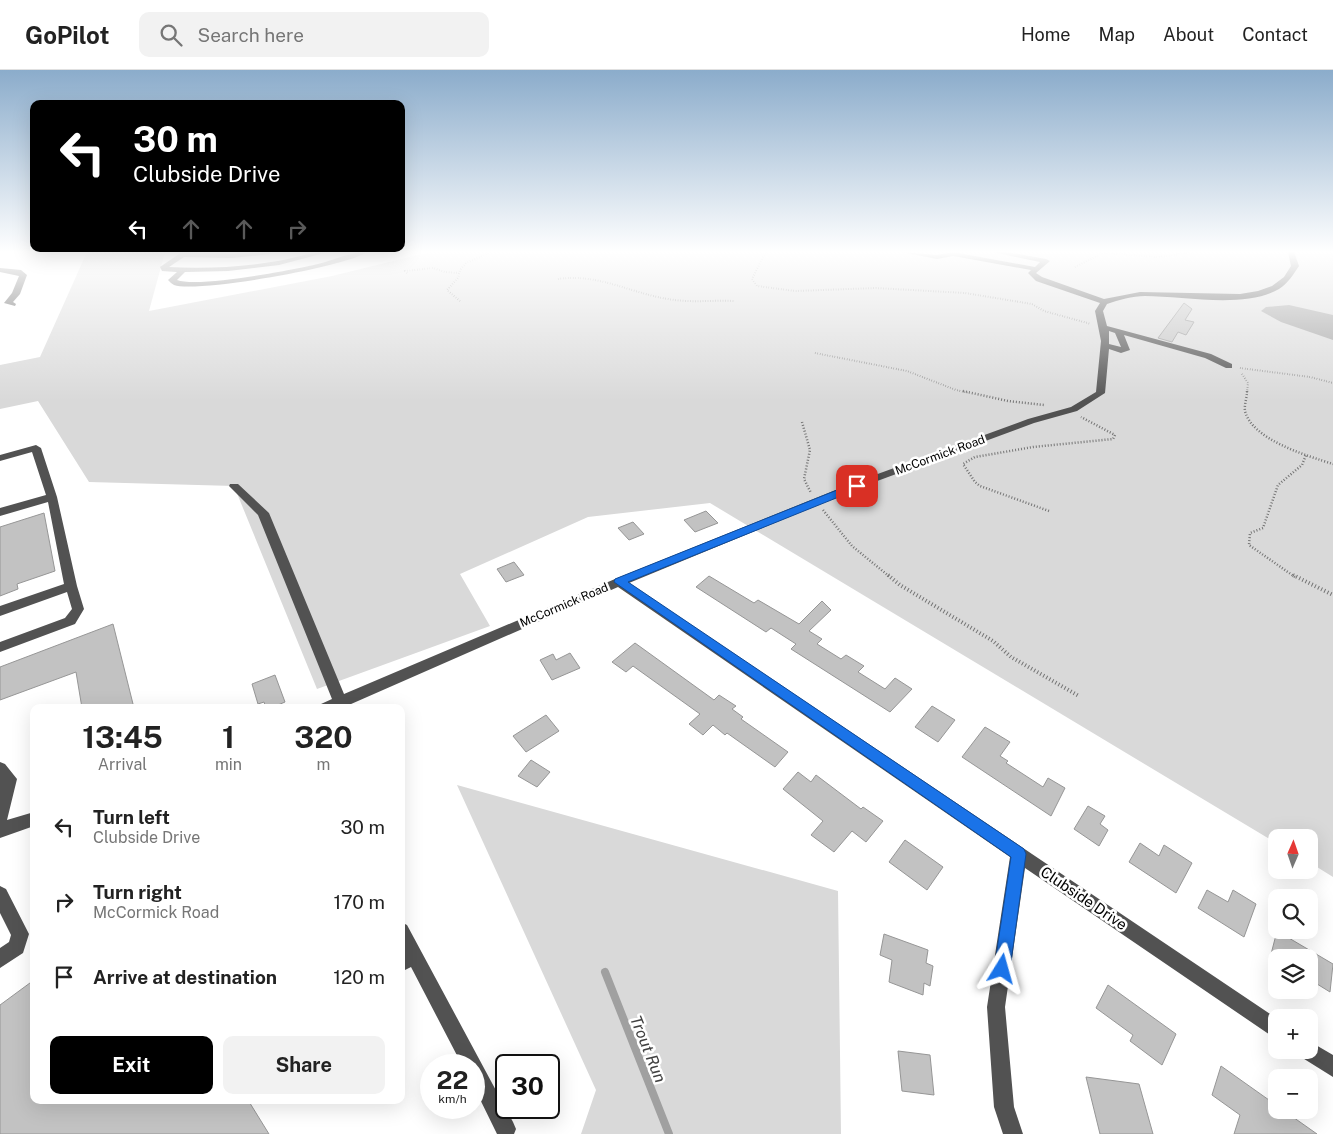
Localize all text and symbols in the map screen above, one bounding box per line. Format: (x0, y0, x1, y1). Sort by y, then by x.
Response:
search box (139, 12, 489, 57)
text: GoPilot (25, 21, 109, 49)
icon: search (157, 21, 185, 49)
text: Search here (197, 24, 304, 46)
text: Home (1021, 24, 1071, 45)
text: Map (1099, 24, 1135, 45)
text: About (1163, 24, 1214, 45)
text: Contact (1242, 24, 1308, 45)
text: 30 m (133, 119, 218, 160)
icon: left (50, 120, 115, 185)
text: Clubside Drive (133, 161, 280, 187)
icon: left (124, 215, 152, 243)
icon: ahead (177, 215, 205, 243)
icon: ahead (230, 215, 258, 243)
icon: right (283, 215, 311, 243)
street label: McCormick Road (893, 432, 987, 478)
pin (836, 465, 878, 507)
icon: arrive (843, 472, 871, 500)
street label: McCormick Road (518, 580, 610, 630)
text: 13:45 (82, 719, 163, 755)
text: 1 (222, 719, 235, 755)
text: 320 (294, 719, 353, 755)
text: Arrival (98, 755, 147, 774)
text: min (215, 755, 242, 774)
text: m (317, 755, 330, 774)
text: Turn left (93, 806, 170, 828)
icon: left (50, 813, 78, 841)
text: 30 m (340, 816, 385, 838)
text: Clubside Drive (93, 828, 200, 847)
north arrow (1268, 829, 1318, 879)
map controls (1268, 829, 1318, 1119)
street label: Clubside Drive (1038, 863, 1130, 933)
text: Turn right (93, 881, 182, 903)
icon: right (50, 888, 78, 916)
button: search (1268, 889, 1318, 939)
text: 170 m (334, 891, 385, 913)
text: McCormick Road (93, 903, 219, 922)
position arrow (975, 942, 1027, 994)
button: layers (1268, 949, 1318, 999)
icon: arrive (50, 963, 78, 991)
text: Arrive at destination (93, 966, 277, 988)
text: 120 m (333, 966, 385, 988)
button: + (1268, 1009, 1318, 1059)
water label: Trout Run (626, 1013, 670, 1085)
button: Exit (50, 1036, 213, 1094)
button: Share (223, 1036, 385, 1094)
speed limit sign: 30 (495, 1054, 560, 1119)
text: 22 (437, 1065, 468, 1095)
button: − (1268, 1069, 1318, 1119)
text: km/h (438, 1092, 467, 1106)

